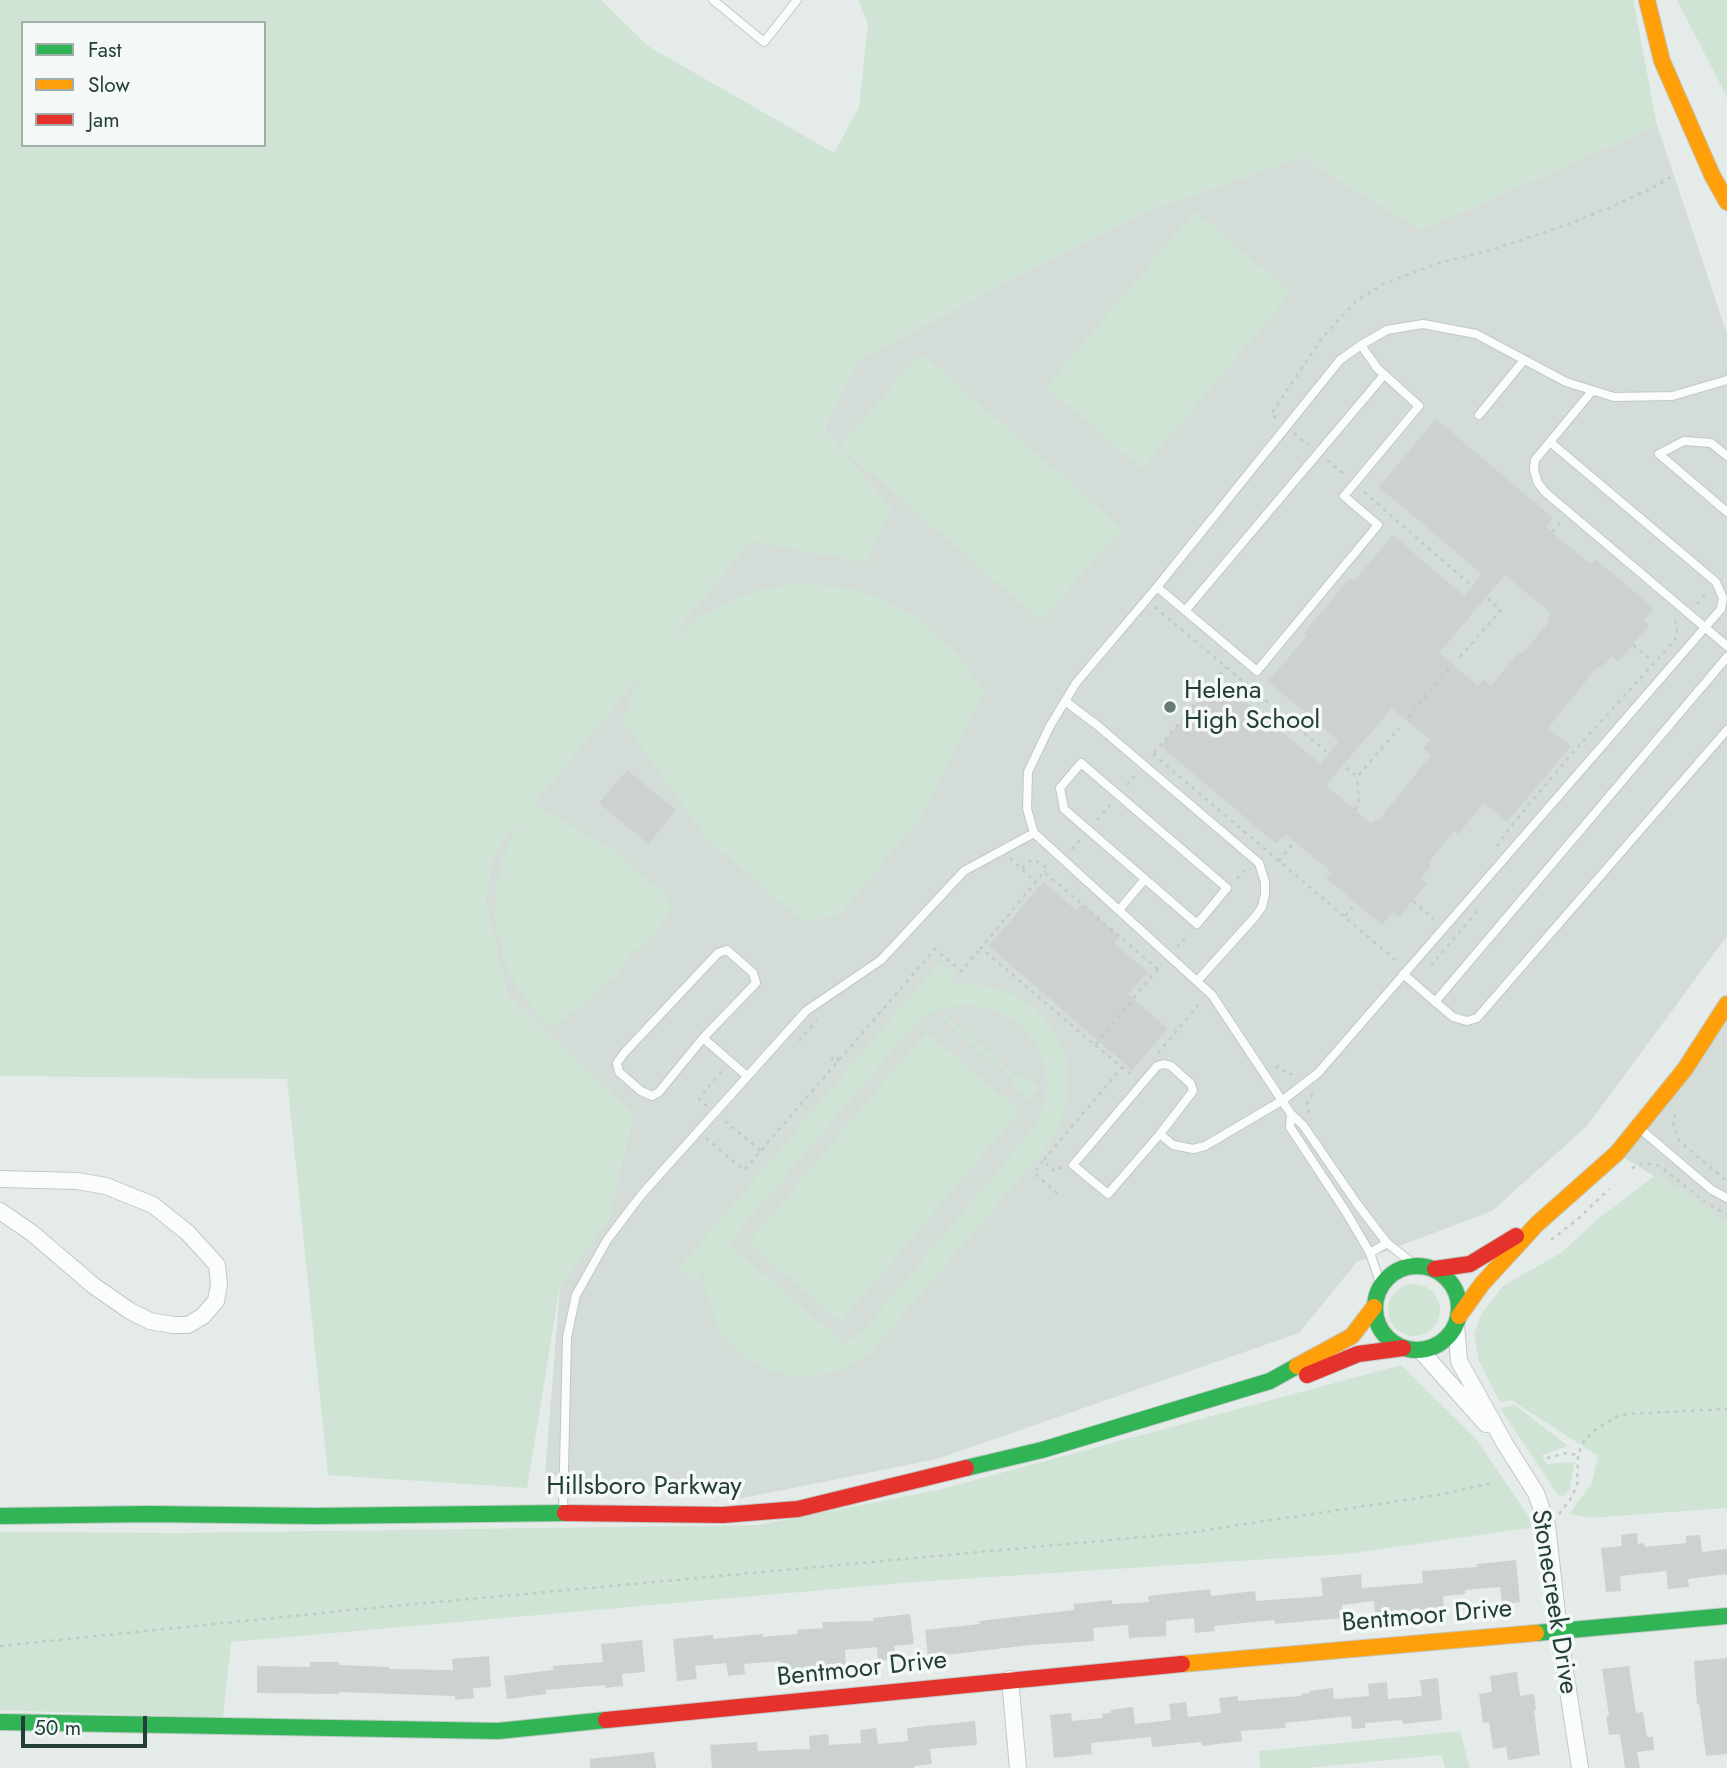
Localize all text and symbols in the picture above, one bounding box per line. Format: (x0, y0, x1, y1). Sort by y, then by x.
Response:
legend (21, 21, 266, 147)
text: Fast (88, 35, 121, 65)
text: Slow (88, 70, 130, 100)
text: Jam (88, 105, 120, 135)
place label: Helena High School (1184, 676, 1320, 738)
marker: Helena High School (1162, 699, 1178, 715)
street label: Hillsboro Parkway (546, 1472, 742, 1504)
street label: Stonecreek Drive (1523, 1507, 1583, 1697)
street label: Bentmoor Drive (1340, 1594, 1514, 1640)
street label: Bentmoor Drive (775, 1646, 949, 1694)
scale bar (24, 1702, 150, 1746)
text: 50 m (34, 1713, 81, 1743)

